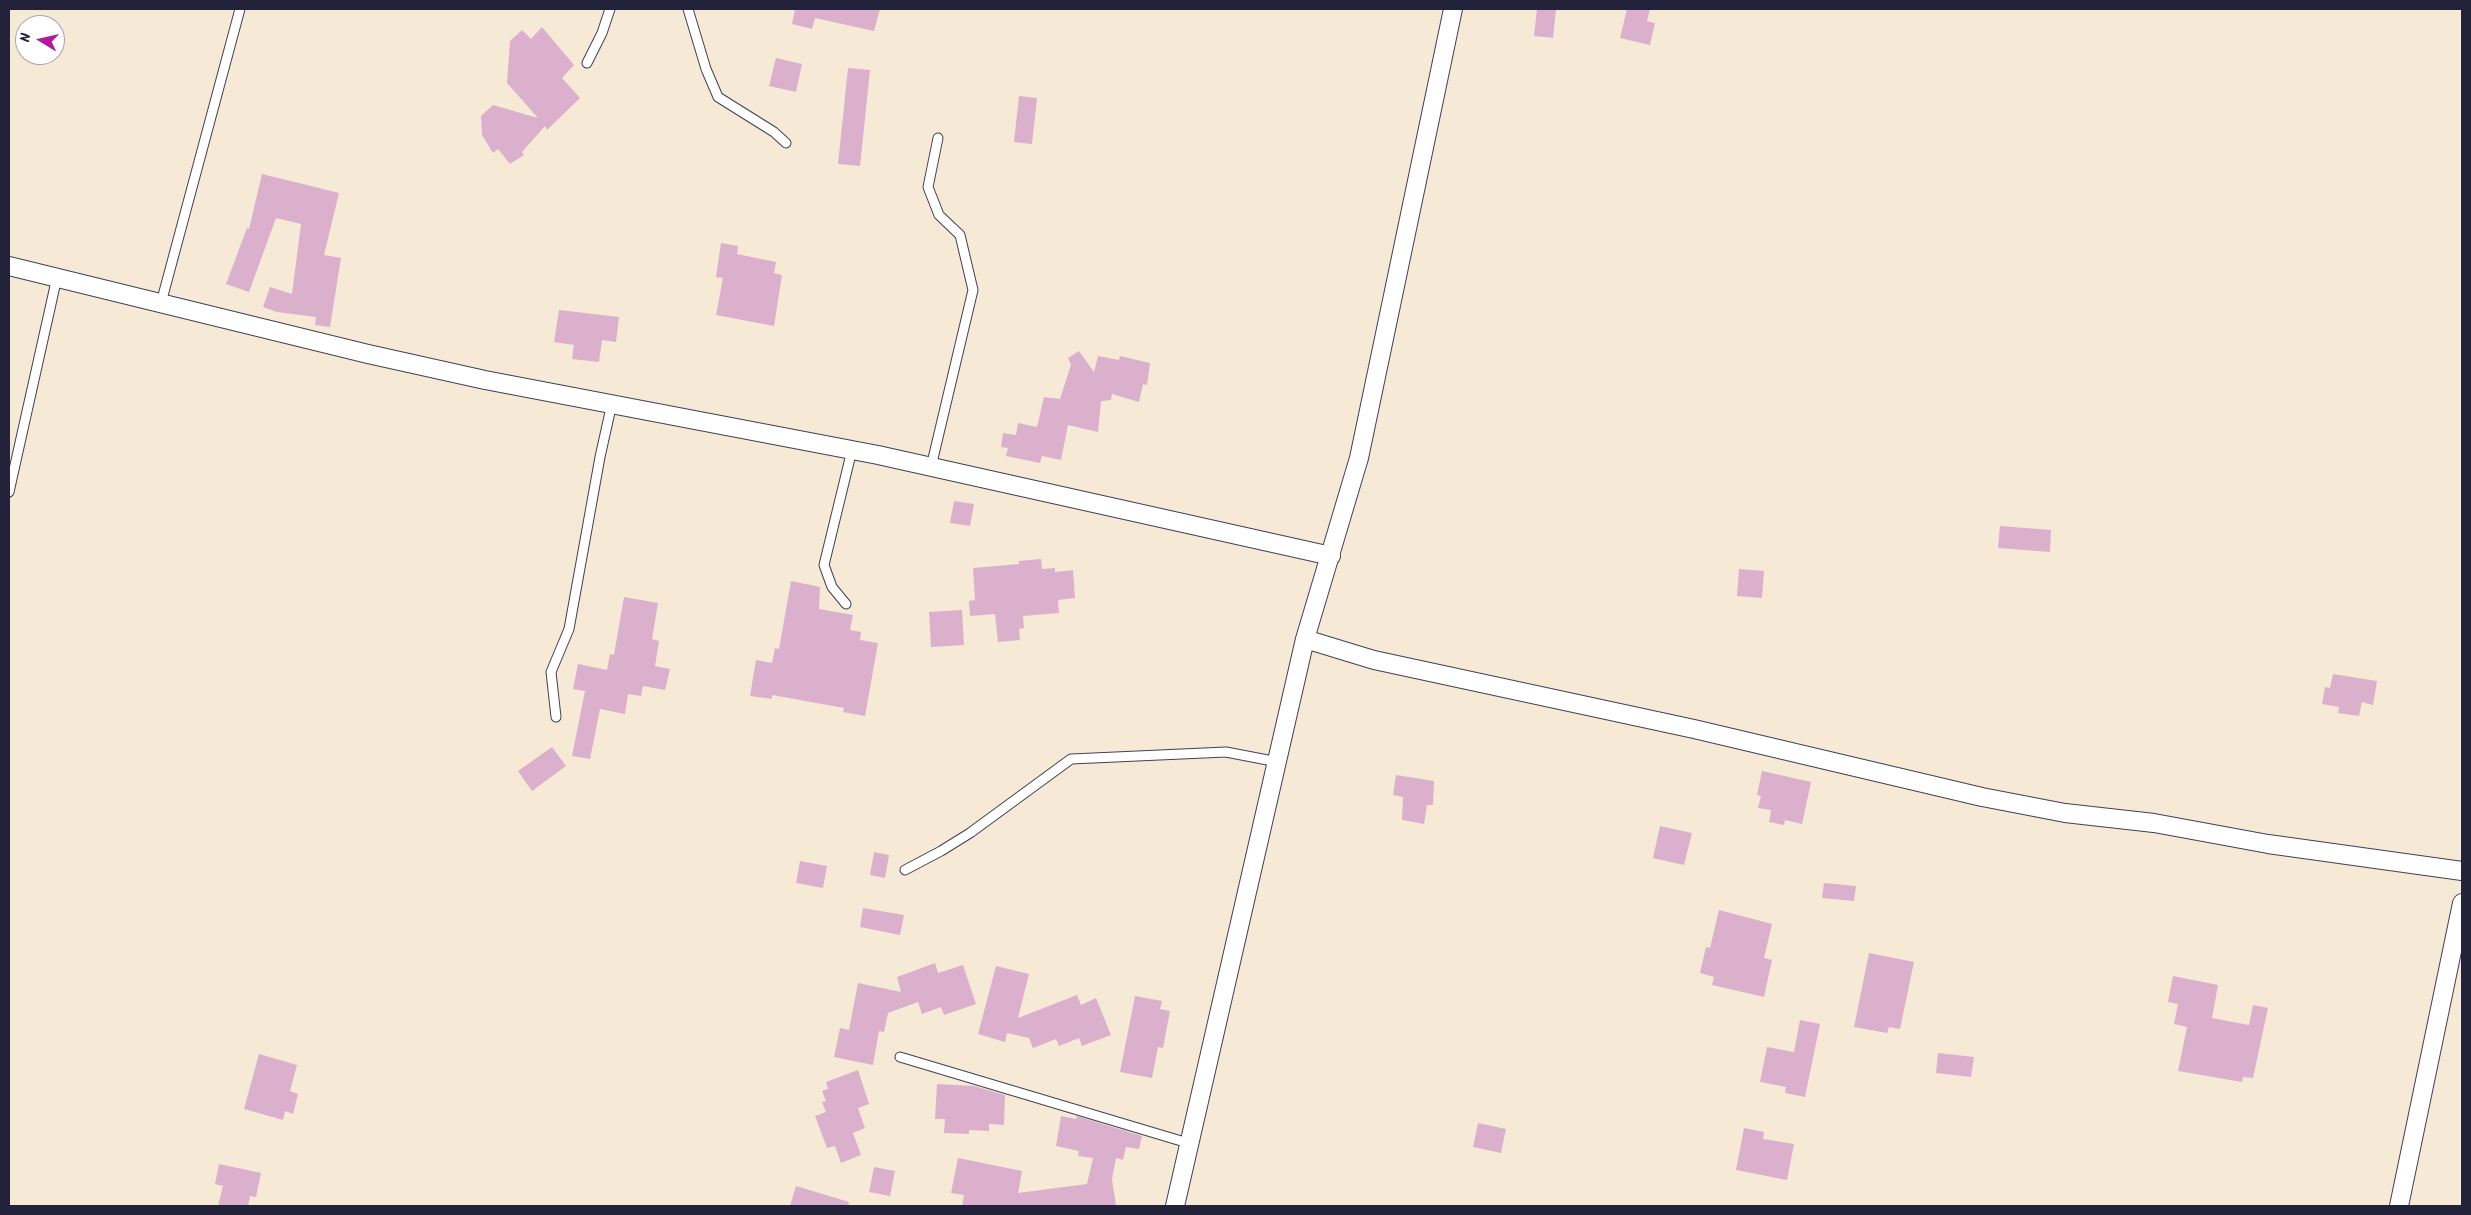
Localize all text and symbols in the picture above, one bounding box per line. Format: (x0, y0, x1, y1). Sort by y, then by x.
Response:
north arrow (15, 15, 65, 65)
text: N (15, 32, 38, 44)

